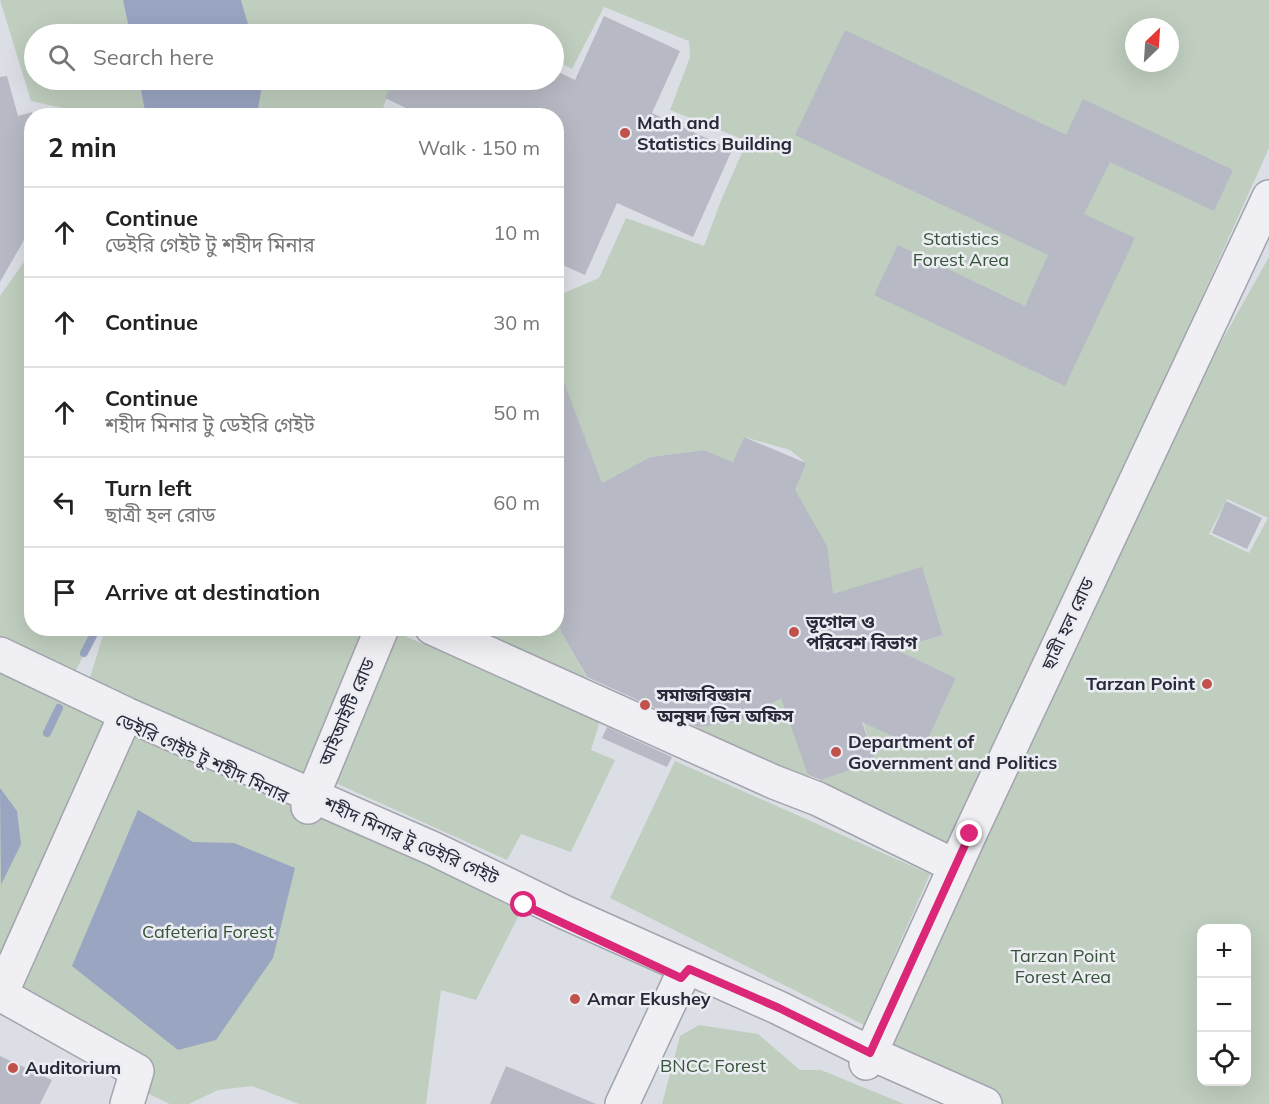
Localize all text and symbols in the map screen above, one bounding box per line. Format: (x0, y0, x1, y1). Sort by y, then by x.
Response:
north arrow (1125, 18, 1179, 72)
search box (24, 24, 564, 90)
icon: search (45, 41, 78, 74)
text: Search here (93, 43, 214, 71)
place label: Math and Statistics Building (637, 111, 792, 155)
marker: Math and Statistics Building (618, 126, 632, 140)
text: 2 min (48, 131, 117, 164)
text: Walk · 150 m (418, 135, 540, 160)
text: Continue (105, 204, 198, 232)
icon: ahead (48, 216, 81, 249)
text: 10 m (493, 220, 540, 245)
park label: Statistics Forest Area (913, 227, 1009, 271)
text: ডেইরি গেইট টু শহীদ মিনার (105, 232, 315, 257)
icon: ahead (48, 306, 81, 339)
text: Continue (105, 308, 198, 336)
text: 30 m (493, 310, 540, 335)
text: Continue (105, 384, 198, 412)
icon: ahead (48, 396, 81, 429)
text: 50 m (493, 400, 540, 425)
text: শহীদ মিনার টু ডেইরি গেইট (105, 412, 315, 437)
text: Turn left (105, 474, 192, 502)
icon: left (48, 486, 81, 519)
text: 60 m (493, 490, 540, 515)
text: ছাত্রী হল রোড (105, 502, 216, 527)
street label: ছাত্রী হল রোড (1036, 574, 1099, 675)
icon: arrive (48, 576, 81, 609)
text: Arrive at destination (105, 578, 320, 606)
place label: ভূগোল ও পরিবেশ বিভাগ (805, 610, 918, 654)
marker: ভূগোল ও পরিবেশ বিভাগ (787, 625, 801, 639)
street label: আইআইটি রোড (313, 654, 380, 770)
place label: Tarzan Point (1086, 672, 1195, 695)
marker: Tarzan Point (1200, 677, 1214, 691)
place label: সমাজবিজ্ঞান অনুষদ ডিন অফিস (656, 683, 794, 727)
marker: সমাজবিজ্ঞান অনুষদ ডিন অফিস (638, 698, 652, 712)
street label: ডেইরি গেইট টু শহীদ মিনার (112, 707, 293, 808)
place label: Department of Government and Politics (848, 730, 1057, 774)
marker: Department of Government and Politics (829, 745, 843, 759)
street label: শহীদ মিনার টু ডেইরি গেইট (319, 791, 503, 890)
route end (956, 820, 982, 846)
route start (510, 891, 536, 917)
park label: Cafeteria Forest (142, 920, 274, 943)
map controls (1197, 924, 1251, 1086)
button: + (1197, 924, 1251, 978)
park label: Tarzan Point Forest Area (1011, 944, 1115, 988)
button: − (1197, 978, 1251, 1032)
place label: Amar Ekushey (587, 987, 711, 1010)
marker: Amar Ekushey (568, 992, 582, 1006)
button: locate (1197, 1032, 1251, 1086)
park label: BNCC Forest (660, 1054, 766, 1077)
place label: Auditorium (25, 1056, 121, 1079)
marker: Auditorium (6, 1061, 20, 1075)

